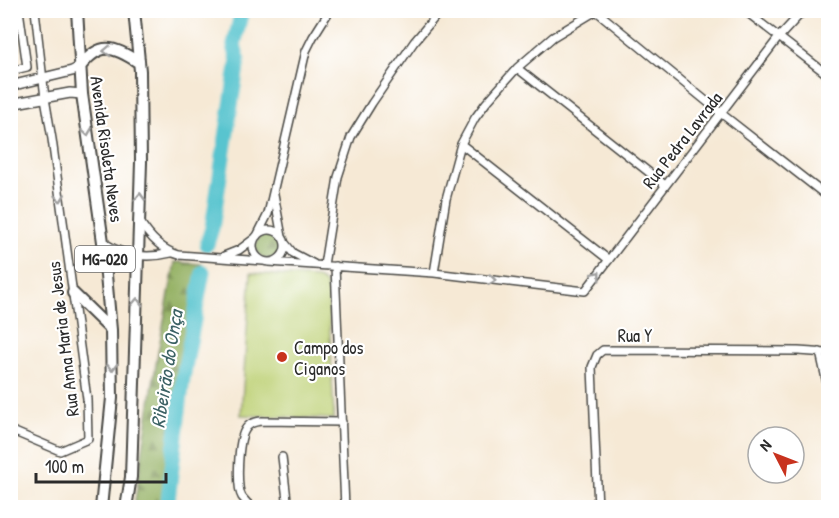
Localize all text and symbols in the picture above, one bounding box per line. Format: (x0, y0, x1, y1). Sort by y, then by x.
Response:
one-way arrow (102, 45, 111, 57)
street label: Avenida Risoleta Neves (84, 74, 130, 224)
street label: Rua Pedra Lavrada (636, 86, 728, 194)
one-way arrow (80, 127, 92, 136)
one-way arrow (134, 192, 146, 201)
one-way arrow (54, 193, 66, 202)
road number: MG-020 (75, 246, 135, 272)
street label: Rua Anna Maria de Jesus (41, 260, 85, 418)
one-way arrow (590, 271, 601, 282)
one-way arrow (487, 273, 496, 285)
one-way arrow (130, 298, 143, 307)
water label: Ribeirão do Onça (143, 306, 189, 430)
street label: Rua Y (618, 323, 652, 348)
place label: Campo dos Ciganos (294, 335, 364, 381)
marker: Campo dos Ciganos (275, 350, 289, 364)
one-way arrow (105, 362, 118, 371)
north arrow (746, 425, 806, 485)
text: N (754, 434, 776, 455)
scale bar (36, 446, 166, 484)
text: 100 m (45, 454, 84, 479)

